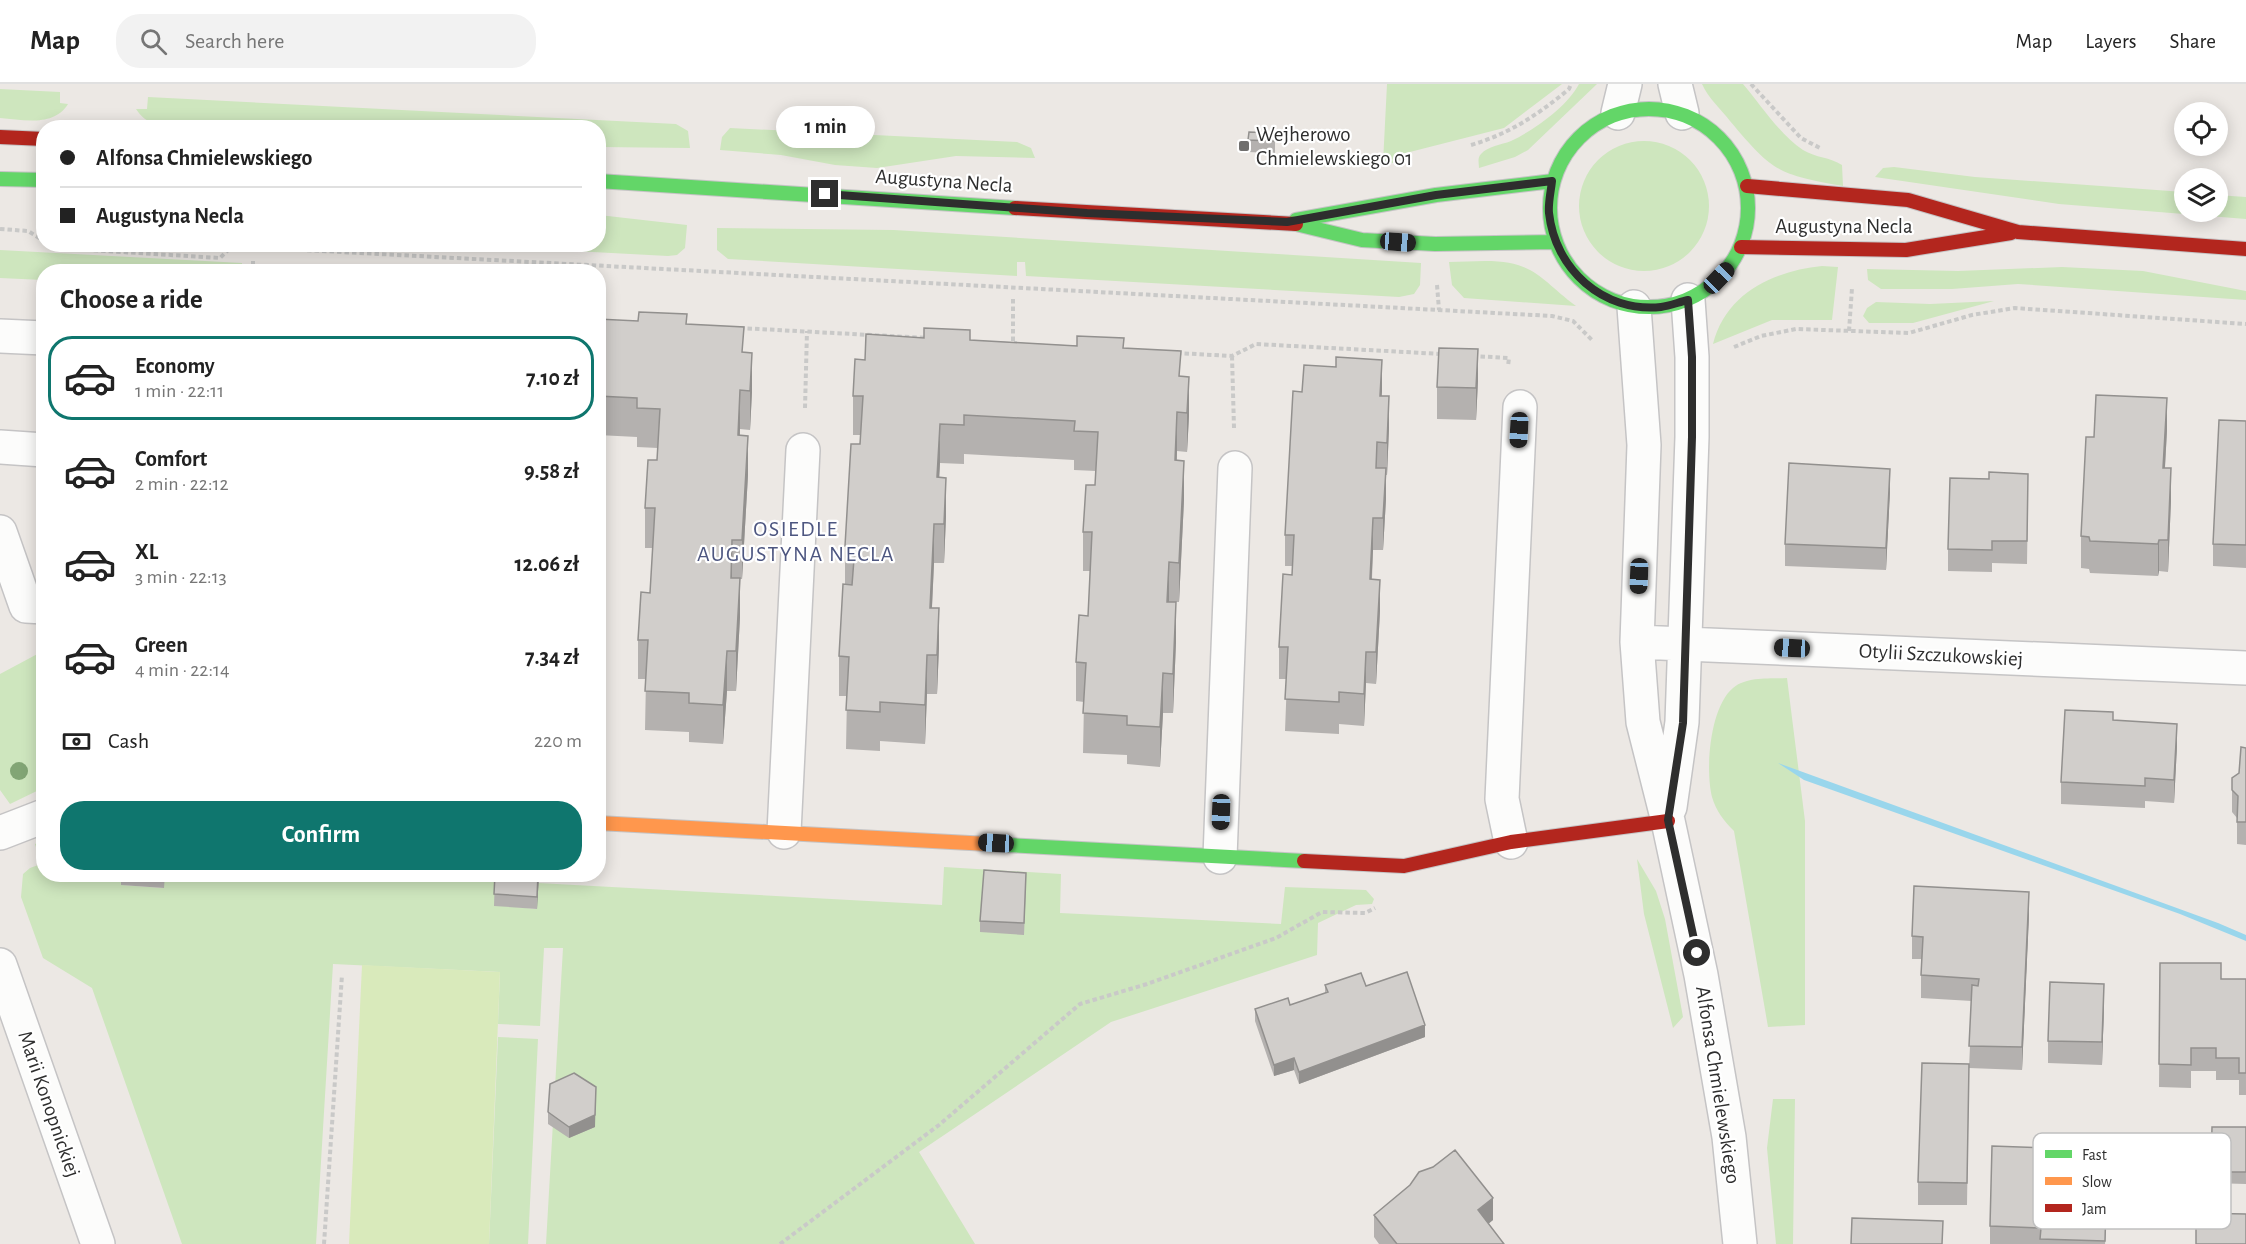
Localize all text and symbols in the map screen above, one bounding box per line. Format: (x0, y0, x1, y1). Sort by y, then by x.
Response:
search box (116, 14, 536, 68)
icon: search (137, 25, 170, 58)
text: Map (30, 27, 80, 55)
text: Search here (185, 30, 284, 52)
text: Map (2016, 31, 2052, 52)
text: Layers (2085, 31, 2136, 52)
text: Share (2169, 31, 2216, 52)
map controls (2174, 102, 2228, 222)
button: locate (2174, 102, 2228, 156)
callout: 1 min (776, 107, 874, 149)
text: 1 min (804, 117, 847, 137)
place label: Wejherowo Chmielewskiego 01 (1256, 124, 1412, 169)
marker: Wejherowo Chmielewskiego 01 (1237, 139, 1251, 153)
text: Alfonsa Chmielewskiego (96, 147, 312, 169)
street label: Augustyna Necla (875, 166, 1014, 196)
button: layers (2174, 168, 2228, 222)
route end (811, 180, 838, 207)
text: Augustyna Necla (96, 205, 244, 227)
street label: Augustyna Necla (1775, 216, 1913, 237)
car (1379, 232, 1417, 252)
car (1700, 259, 1738, 297)
text: Choose a ride (60, 286, 203, 313)
icon: car (63, 351, 117, 405)
text: Economy (135, 355, 215, 377)
text: 7.10 zł (526, 367, 579, 389)
text: 1 min · 22:11 (135, 381, 224, 401)
car (1509, 412, 1529, 448)
icon: car (63, 444, 117, 498)
text: Comfort (135, 448, 207, 470)
text: 9.58 zł (524, 460, 579, 482)
text: 2 min · 22:12 (135, 474, 229, 494)
district label: OSIEDLE AUGUSTYNA NECLA (697, 518, 895, 565)
icon: car (63, 537, 117, 591)
text: XL (135, 541, 158, 563)
text: 12.06 zł (515, 553, 579, 575)
car (1629, 558, 1649, 594)
text: 3 min · 22:13 (135, 567, 227, 587)
icon: car (63, 630, 117, 684)
text: Green (135, 634, 188, 656)
car (1774, 638, 1810, 658)
street label: Otylii Szczukowskiej (1858, 640, 2024, 670)
text: 7.34 zł (525, 646, 579, 668)
text: 4 min · 22:14 (135, 660, 230, 680)
icon: cash (60, 725, 93, 758)
text: Cash (108, 730, 149, 752)
text: 220 m (534, 731, 582, 751)
car (1211, 794, 1231, 830)
button: Confirm (60, 801, 582, 870)
car (978, 833, 1014, 853)
route start (1683, 939, 1710, 966)
street label: Alfonsa Chmielewskiego (1692, 985, 1744, 1185)
street label: Marii Konopnickiej (14, 1028, 84, 1180)
legend (2033, 1133, 2231, 1229)
text: Fast (2082, 1147, 2107, 1163)
text: Slow (2082, 1174, 2112, 1190)
text: Jam (2082, 1201, 2107, 1217)

